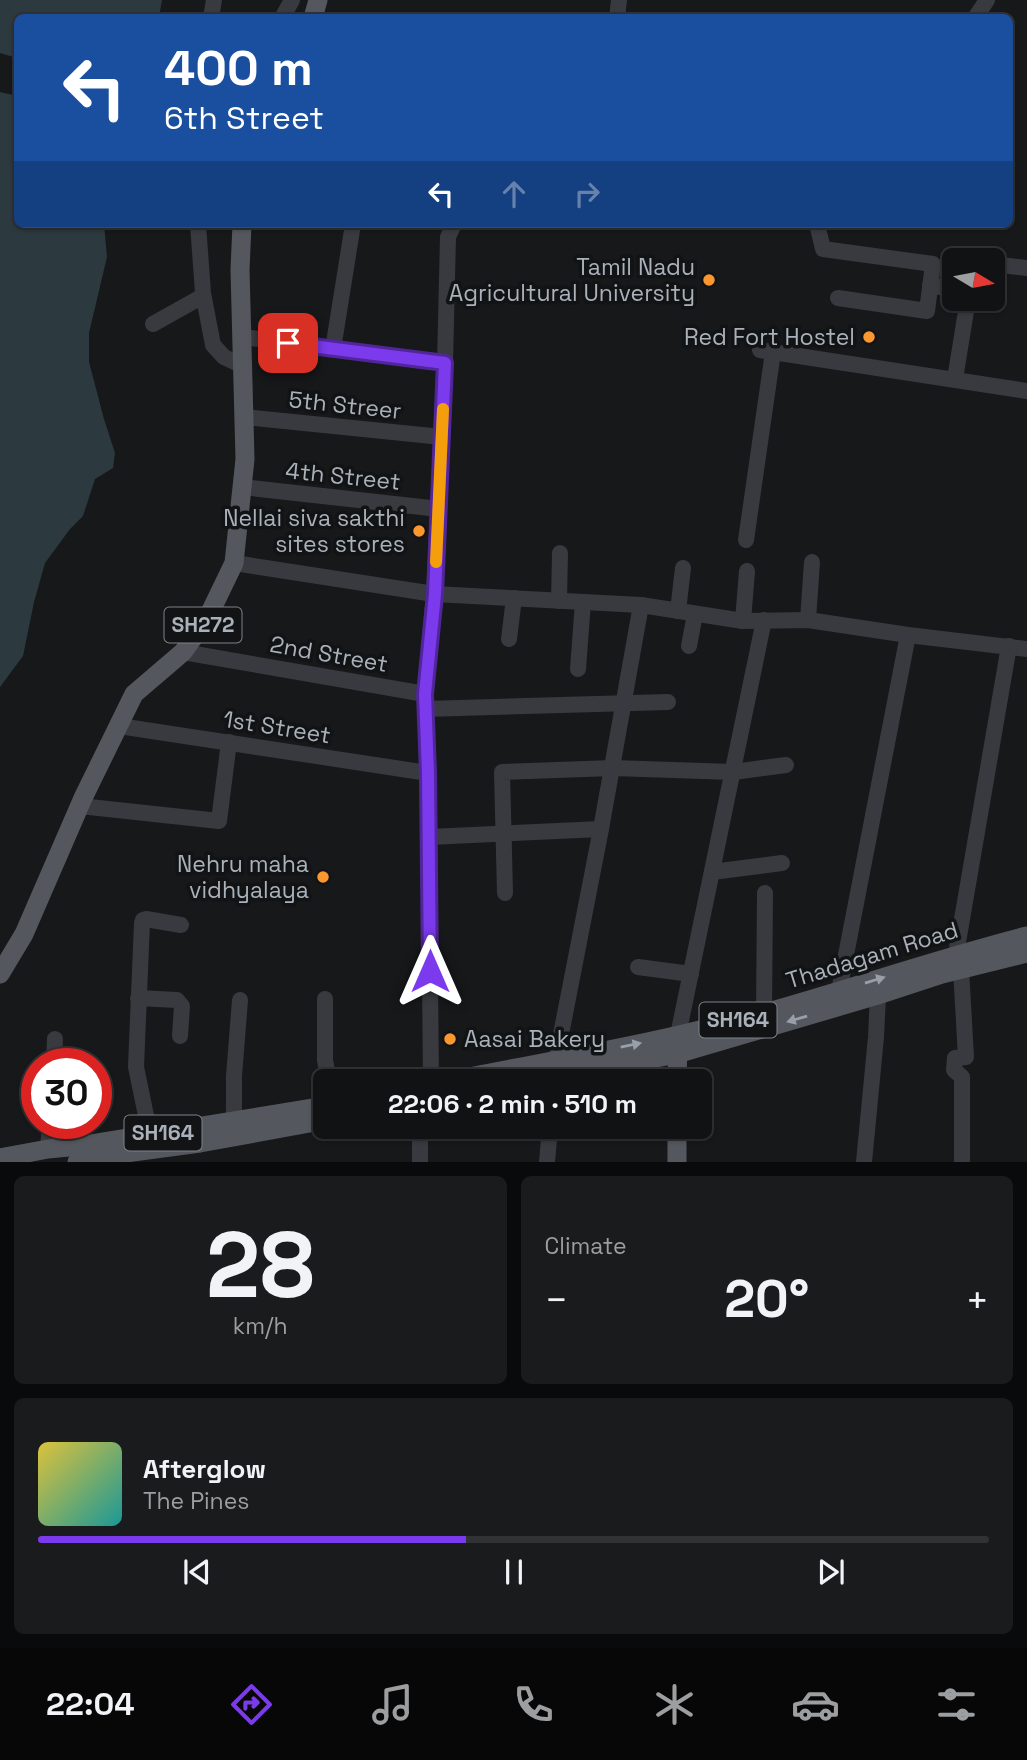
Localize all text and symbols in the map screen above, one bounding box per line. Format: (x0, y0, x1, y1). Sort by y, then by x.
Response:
text: 400 m (164, 37, 313, 99)
icon: left (49, 42, 140, 133)
text: 6th Street (164, 98, 324, 138)
icon: left (422, 175, 460, 213)
icon: ahead (495, 175, 533, 213)
icon: right (568, 175, 606, 213)
north arrow (942, 248, 1004, 312)
map controls (942, 248, 1005, 311)
place label: Tamil Nadu Agricultural University (449, 252, 695, 308)
marker: Tamil Nadu Agricultural University (701, 272, 717, 288)
pin (258, 313, 318, 373)
place label: Red Fort Hostel (684, 322, 855, 352)
icon: arrive (269, 324, 307, 362)
marker: Red Fort Hostel (861, 329, 877, 345)
street label: 5th Streer (287, 384, 403, 426)
street label: 4th Street (284, 455, 402, 497)
place label: Nellai siva sakthi sites stores (223, 503, 405, 559)
marker: Nellai siva sakthi sites stores (411, 523, 427, 539)
road number: SH272 (164, 608, 242, 642)
street label: 2nd Street (268, 629, 390, 679)
street label: 1st Street (221, 704, 333, 750)
place label: Nehru maha vidhyalaya (177, 849, 309, 905)
marker: Nehru maha vidhyalaya (315, 869, 331, 885)
street label: Thadagam Road (782, 915, 962, 995)
position arrow (393, 934, 467, 1008)
one-way arrow (864, 974, 885, 984)
road number: SH164 (700, 1002, 776, 1038)
one-way arrow (786, 1015, 807, 1025)
place label: Aasai Bakery (464, 1024, 605, 1054)
marker: Aasai Bakery (442, 1031, 458, 1047)
one-way arrow (620, 1039, 642, 1050)
speed limit sign: 30 (21, 1048, 112, 1139)
text: 22:06 · 2 min · 510 m (388, 1087, 637, 1121)
road number: SH164 (124, 1116, 202, 1150)
text: 28 (206, 1207, 315, 1324)
text: Climate (545, 1231, 627, 1261)
text: 20° (724, 1266, 809, 1332)
text: − (545, 1276, 568, 1324)
text: + (965, 1276, 989, 1324)
text: km/h (233, 1311, 288, 1341)
text: Afterglow (143, 1452, 266, 1486)
text: The Pines (143, 1486, 249, 1516)
icon: previous (178, 1553, 216, 1591)
icon: pause (495, 1553, 533, 1591)
icon: next (812, 1553, 850, 1591)
icon: directions (227, 1680, 276, 1729)
icon: music (368, 1680, 417, 1729)
icon: phone (509, 1680, 558, 1729)
icon: climate (650, 1680, 699, 1729)
icon: car (791, 1680, 840, 1729)
icon: filters (932, 1680, 981, 1729)
text: 22:04 (46, 1684, 135, 1724)

